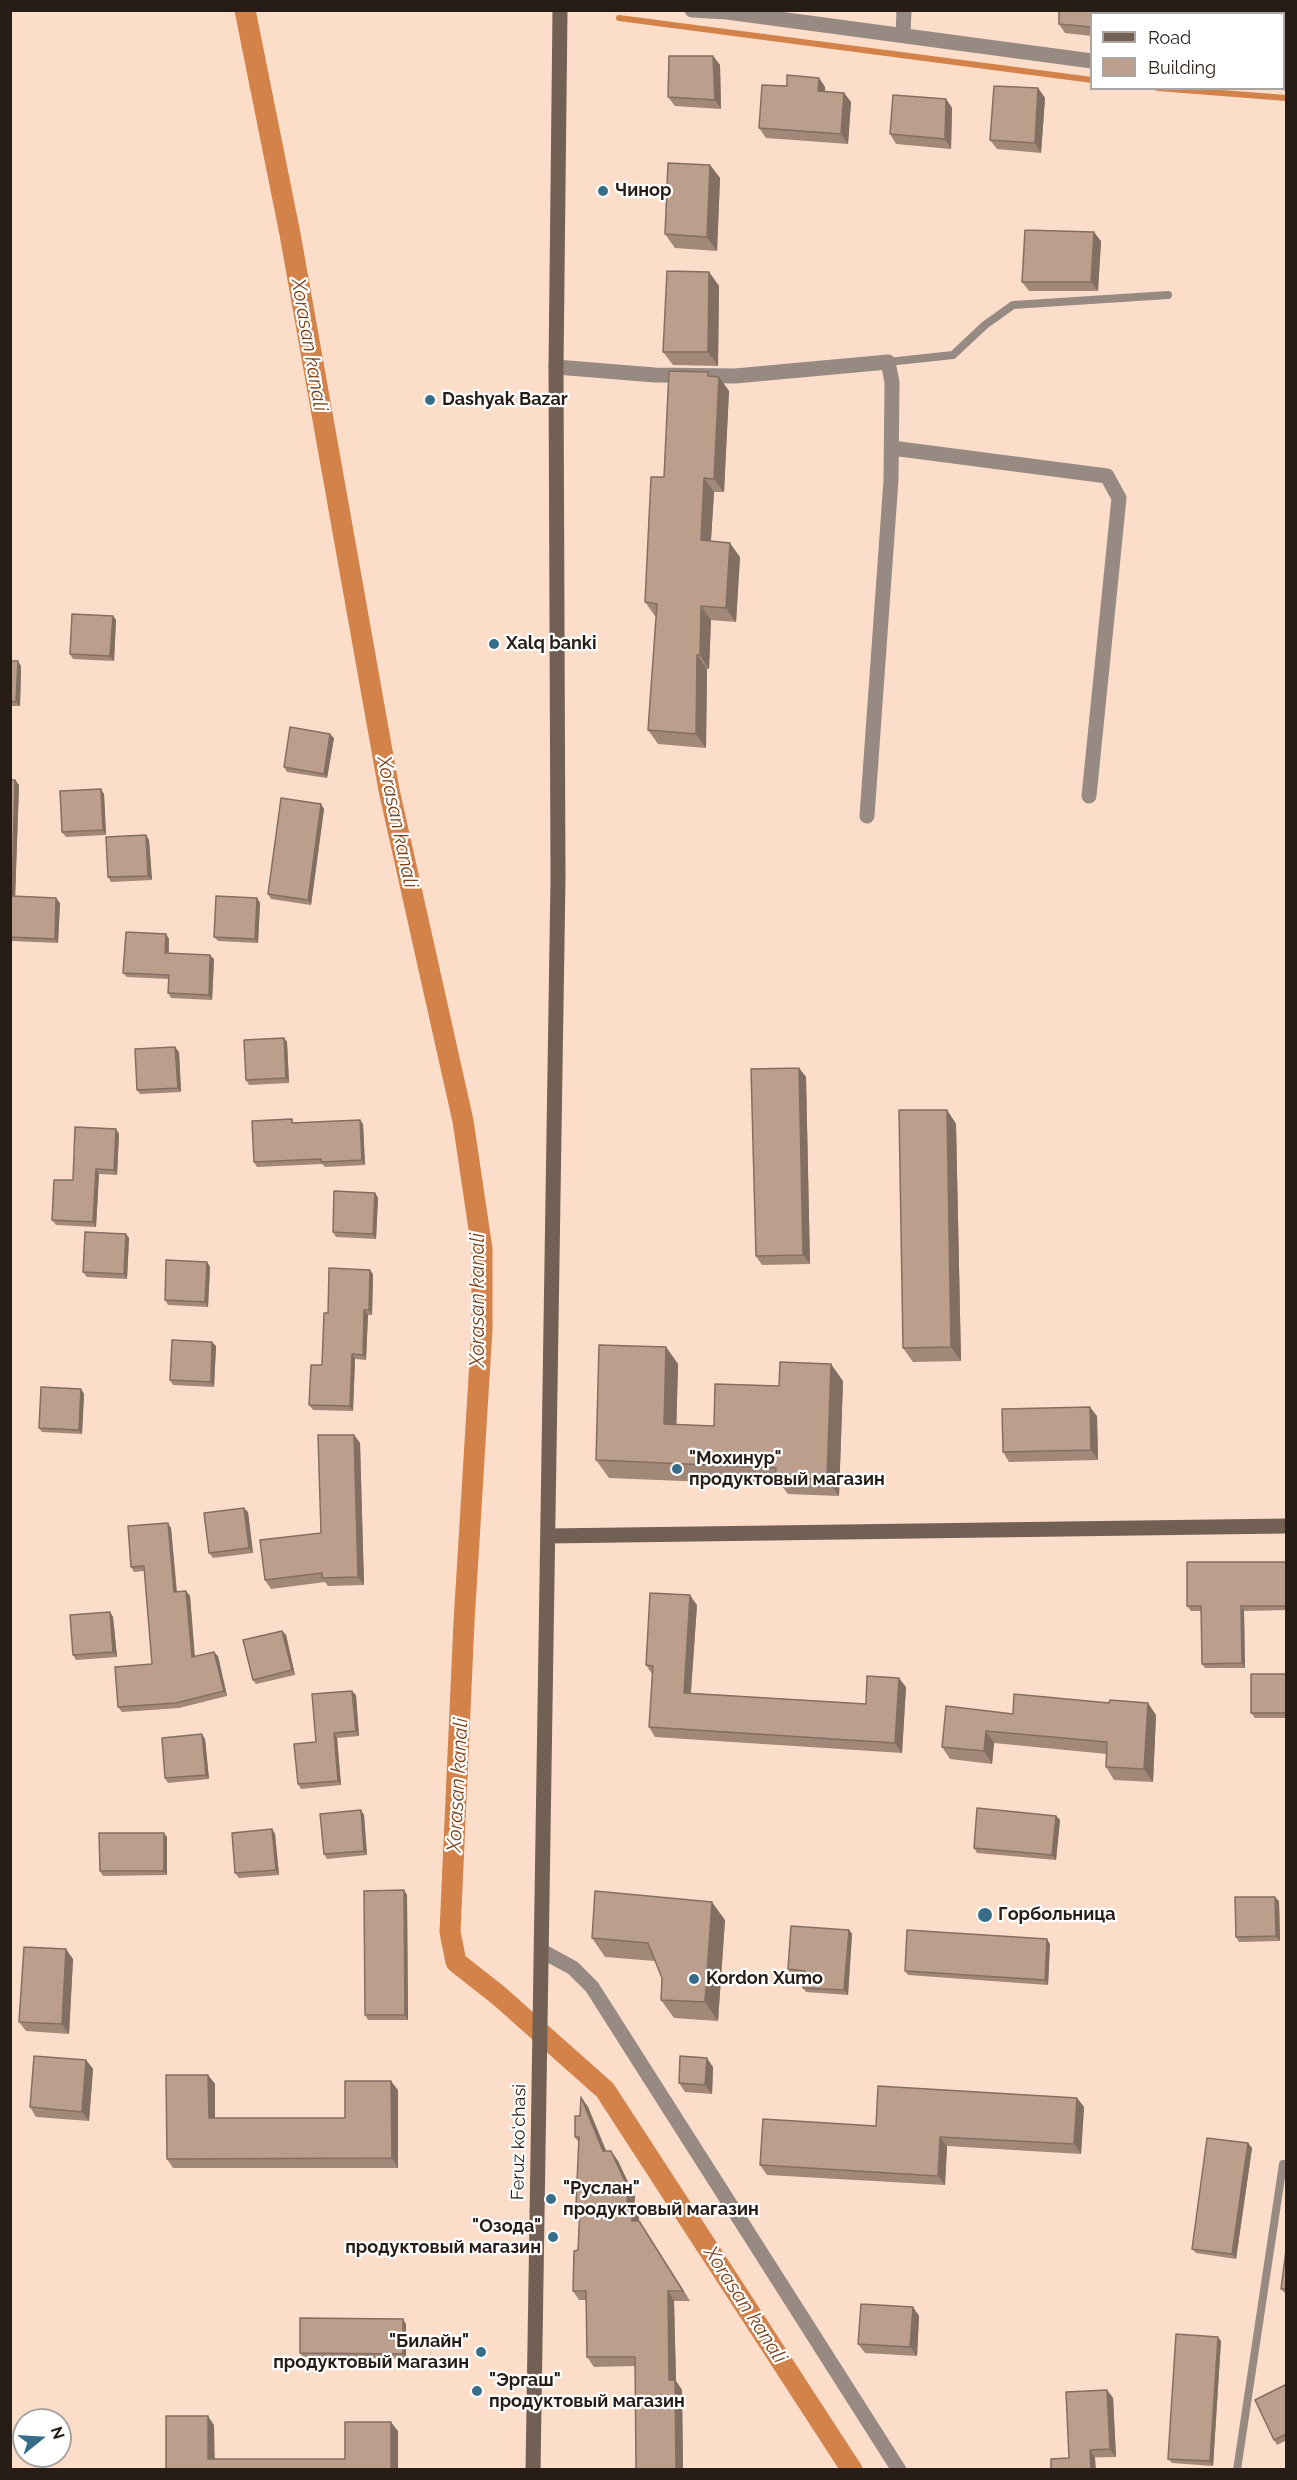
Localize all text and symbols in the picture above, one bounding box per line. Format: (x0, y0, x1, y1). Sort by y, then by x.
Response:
legend (1090, 12, 1285, 90)
text: Road (1148, 27, 1191, 48)
text: Building (1148, 57, 1216, 78)
place label: Чинор (615, 180, 671, 202)
marker: Чинор (596, 184, 610, 198)
water label: Xorasan kanali (286, 277, 332, 413)
place label: Dashyak Bazar (442, 389, 568, 411)
marker: Dashyak Bazar (423, 393, 437, 407)
place label: Xalq banki (506, 633, 596, 655)
marker: Xalq banki (487, 637, 501, 651)
water label: Xorasan kanali (371, 754, 423, 890)
water label: Xorasan kanali (466, 1233, 490, 1367)
place label: "Мохинур" продуктовый магазин (689, 1448, 885, 1490)
marker: "Мохинур" продуктовый магазин (670, 1462, 684, 1476)
water label: Xorasan kanali (443, 1717, 473, 1853)
place label: Горбольница (998, 1904, 1116, 1926)
marker: Горбольница (976, 1906, 994, 1924)
place label: Kordon Xumo (706, 1968, 823, 1990)
marker: Kordon Xumo (687, 1972, 701, 1986)
street label: Feruz ko'chasi (507, 2084, 531, 2200)
place label: "Руслан" продуктовый магазин (563, 2178, 759, 2220)
marker: "Руслан" продуктовый магазин (544, 2192, 558, 2206)
place label: "Озода" продуктовый магазин (345, 2216, 541, 2258)
marker: "Озода" продуктовый магазин (546, 2230, 560, 2244)
water label: Xorasan kanali (698, 2242, 792, 2368)
place label: "Билайн" продуктовый магазин (273, 2331, 469, 2374)
marker: "Билайн" продуктовый магазин (474, 2345, 488, 2359)
place label: "Эргаш" продуктовый магазин (489, 2370, 685, 2412)
marker: "Эргаш" продуктовый магазин (470, 2384, 484, 2398)
north arrow (12, 2408, 72, 2468)
text: N (47, 2424, 69, 2442)

